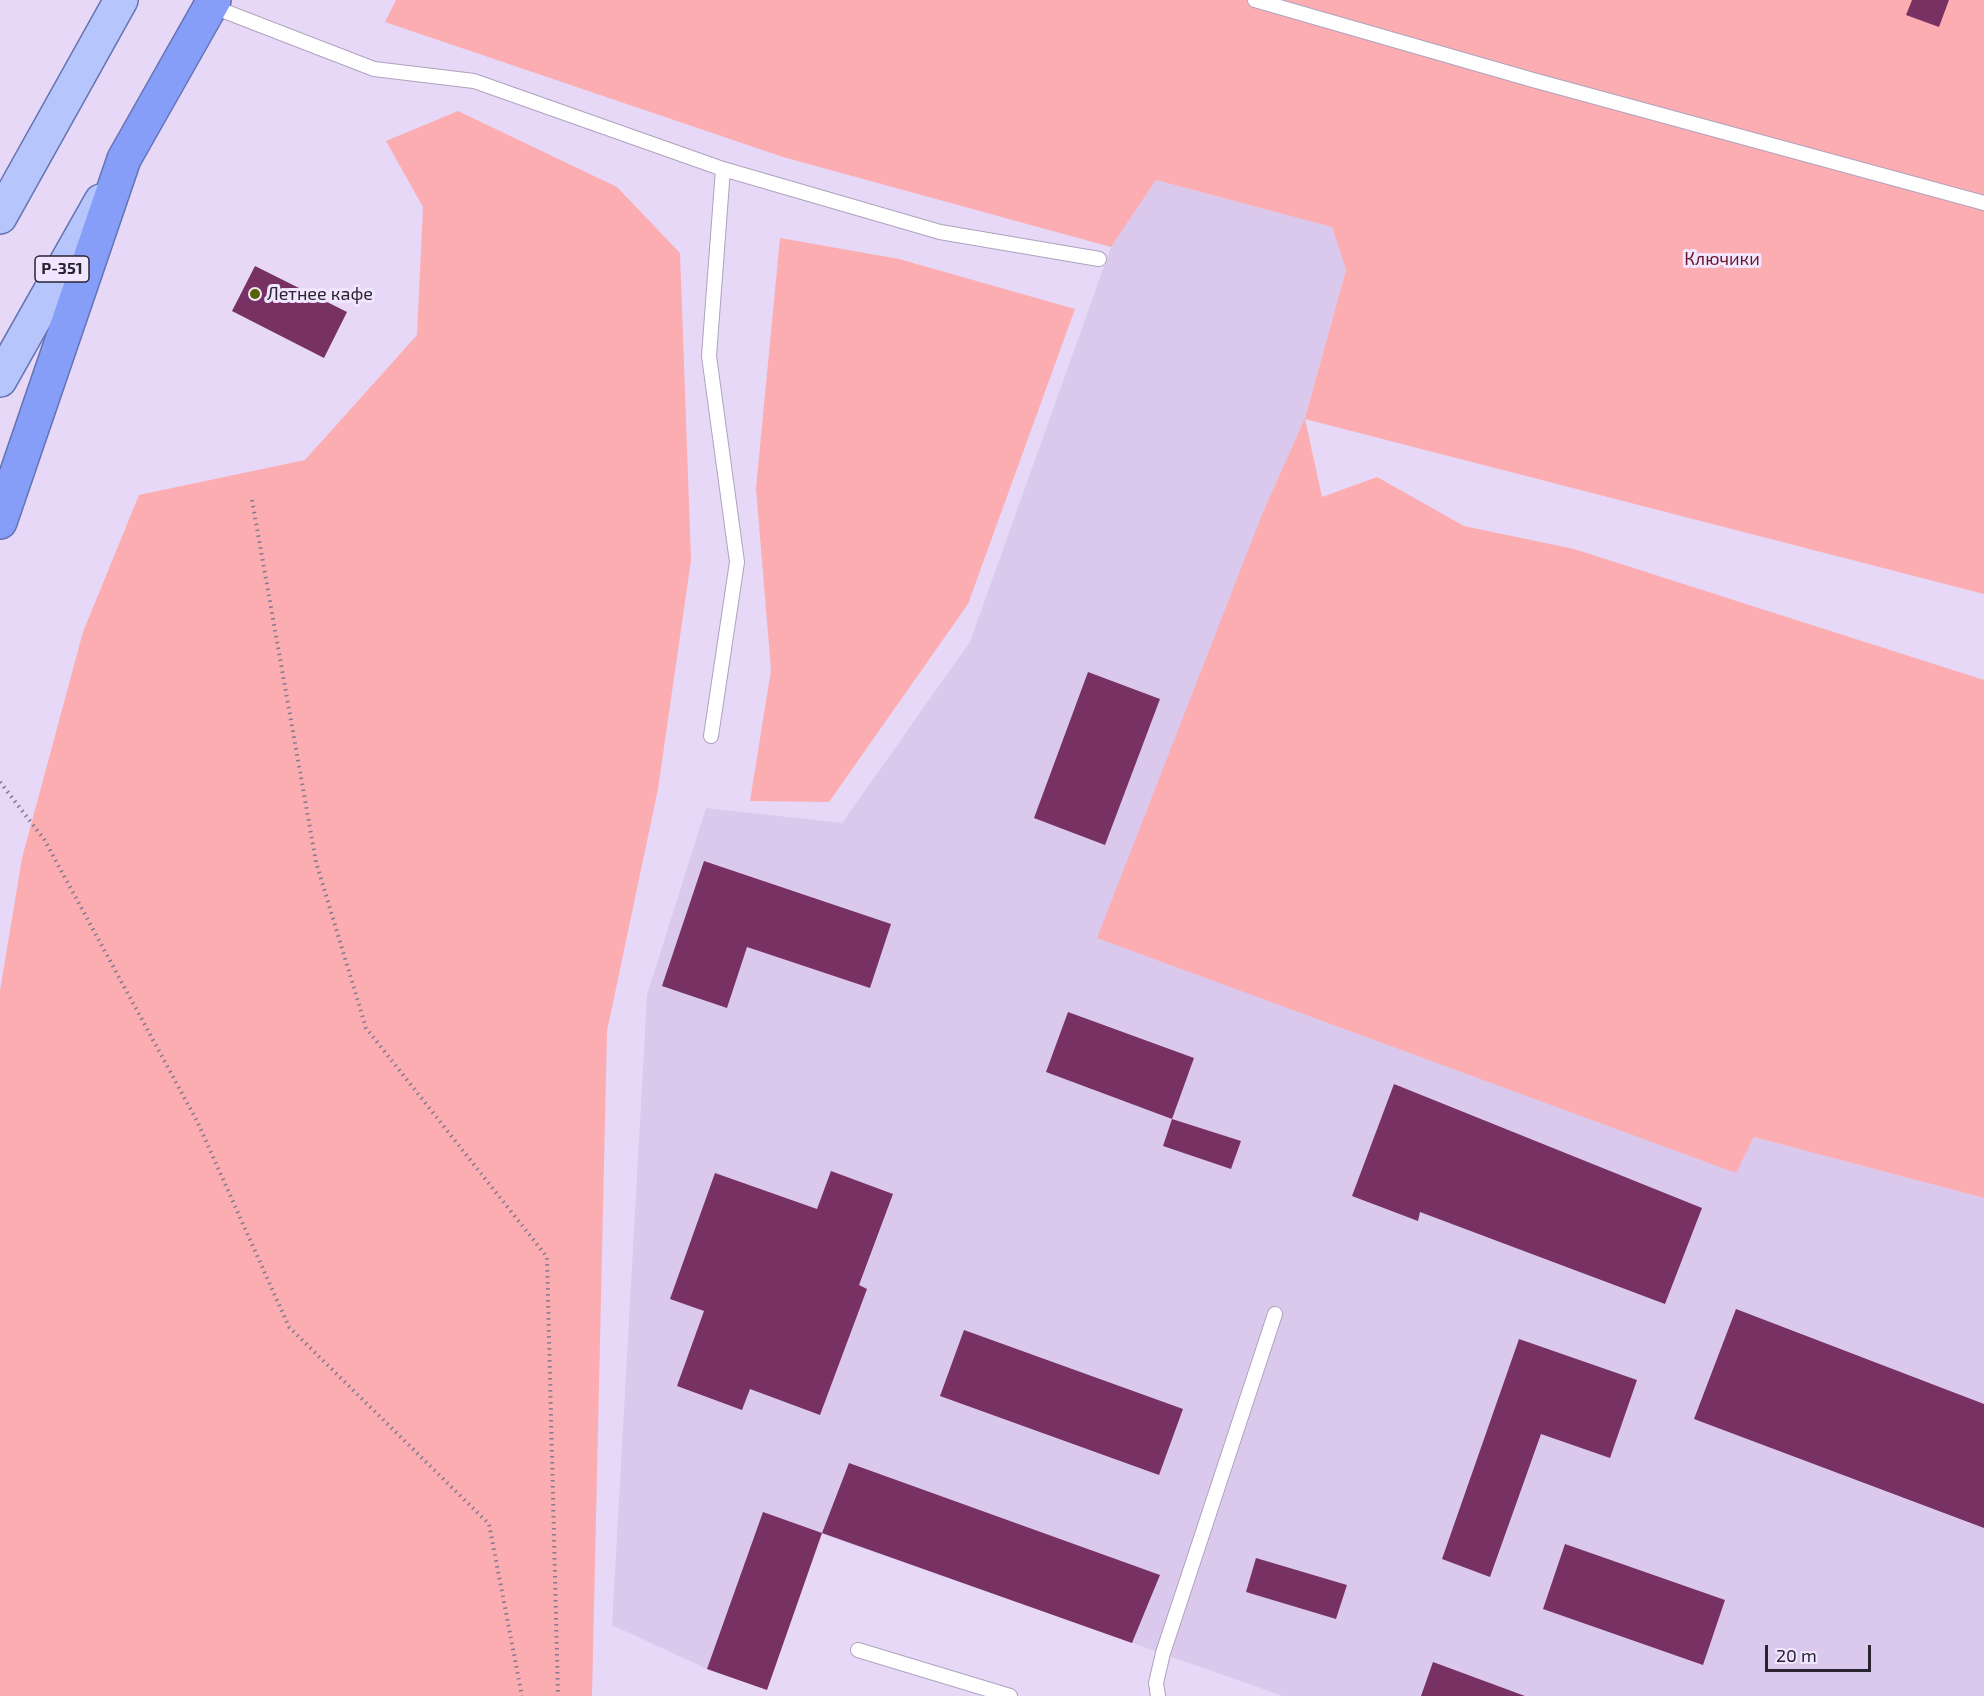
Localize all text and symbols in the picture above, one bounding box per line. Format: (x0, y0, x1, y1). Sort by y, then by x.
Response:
park label: Ключики (1684, 248, 1760, 270)
road number: Р-351 (35, 256, 89, 282)
place label: Летнее кафе (267, 283, 373, 305)
marker: Летнее кафе (248, 287, 262, 301)
scale bar (1768, 1633, 1874, 1671)
text: 20 m (1776, 1644, 1817, 1666)

